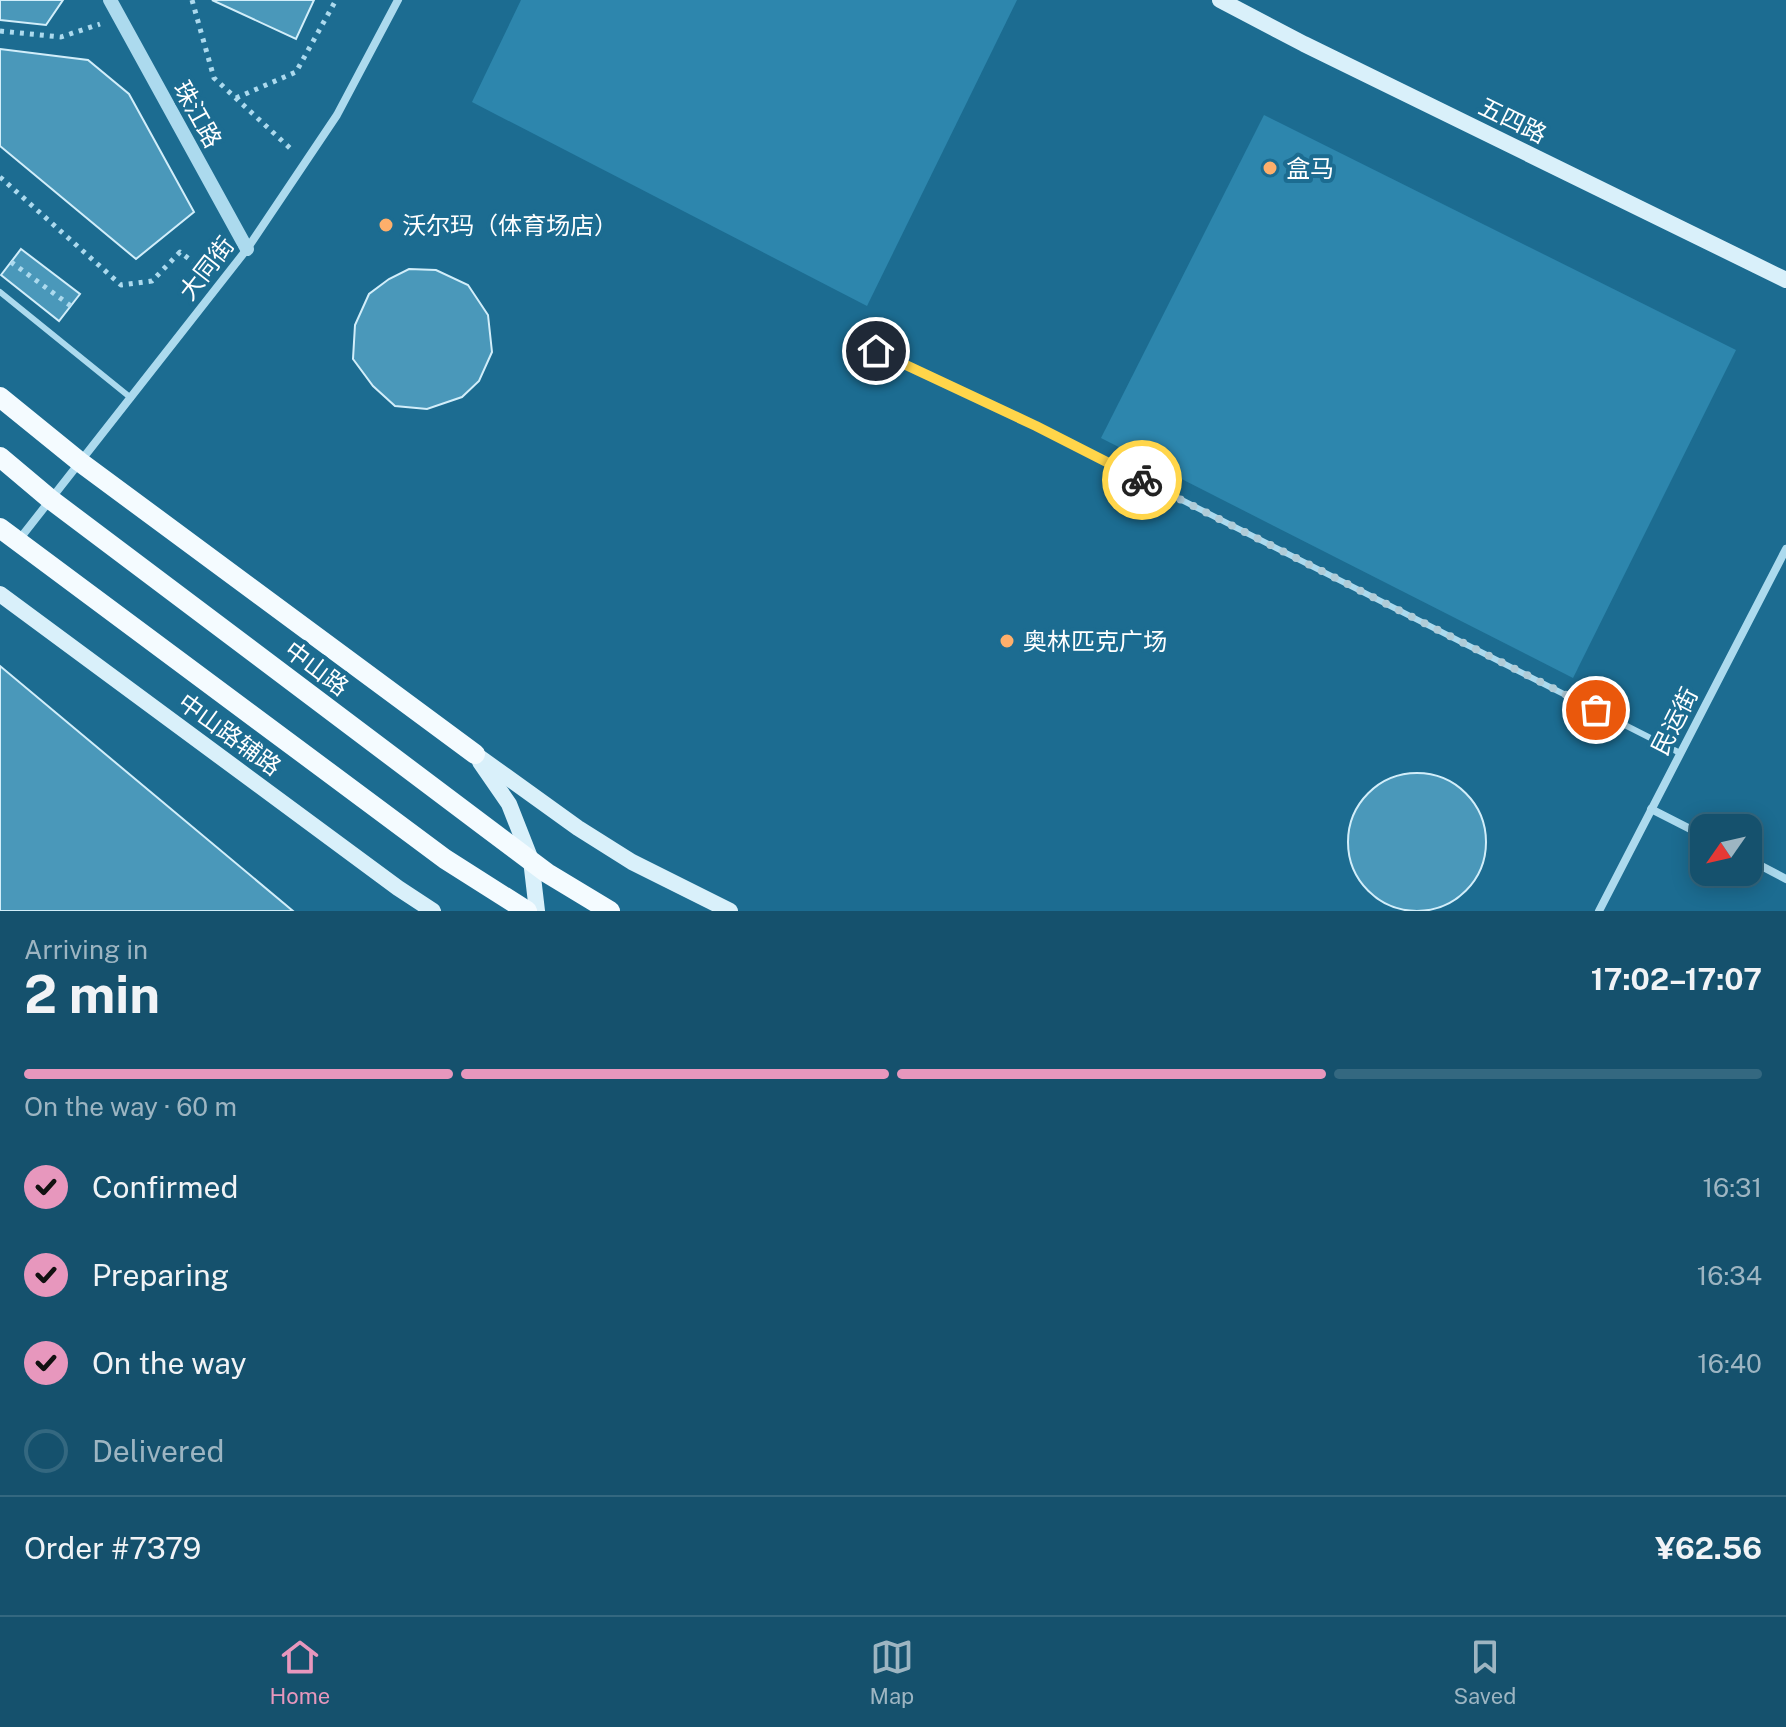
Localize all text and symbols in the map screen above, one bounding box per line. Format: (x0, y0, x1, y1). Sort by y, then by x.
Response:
street label: 珠江路 (168, 76, 228, 152)
street label: 五四路 (1475, 92, 1551, 148)
place label: 盒马 (1286, 154, 1334, 182)
marker: 盒马 (1261, 159, 1279, 177)
place label: 沃尔玛（体育场店） (402, 211, 618, 239)
marker: 沃尔玛（体育场店） (377, 216, 395, 234)
street label: 大同街 (173, 231, 239, 305)
pin (842, 317, 910, 385)
icon: home (854, 329, 898, 373)
courier (1102, 440, 1182, 520)
icon: bike (1120, 458, 1164, 502)
place label: 奥林匹克广场 (1023, 627, 1167, 655)
marker: 奥林匹克广场 (998, 632, 1016, 650)
street label: 中山路 (280, 635, 354, 701)
pin (1562, 676, 1630, 744)
street label: 民运街 (1645, 683, 1703, 759)
street label: 中山路辅路 (173, 687, 287, 781)
icon: bag (1574, 688, 1618, 732)
north arrow (1690, 814, 1762, 886)
map controls (1690, 814, 1762, 886)
text: Arriving in (24, 934, 148, 965)
text: 17:02–17:07 (1591, 961, 1762, 997)
text: 2 min (24, 964, 160, 1025)
text: On the way · 60 m (24, 1091, 237, 1122)
icon: check (24, 1165, 68, 1209)
text: Confirmed (92, 1169, 238, 1205)
text: 16:31 (1702, 1172, 1762, 1203)
icon: check (24, 1253, 68, 1297)
text: Preparing (92, 1257, 229, 1293)
text: 16:34 (1697, 1260, 1762, 1291)
icon: check (24, 1341, 68, 1385)
text: On the way (92, 1345, 246, 1381)
text: 16:40 (1697, 1348, 1762, 1379)
text: Delivered (92, 1433, 224, 1469)
text: Order #7379 (24, 1530, 201, 1566)
text: ¥62.56 (1655, 1530, 1762, 1566)
tab: Home (270, 1635, 330, 1709)
tab: Map (869, 1635, 914, 1709)
tab: Saved (1453, 1635, 1516, 1709)

